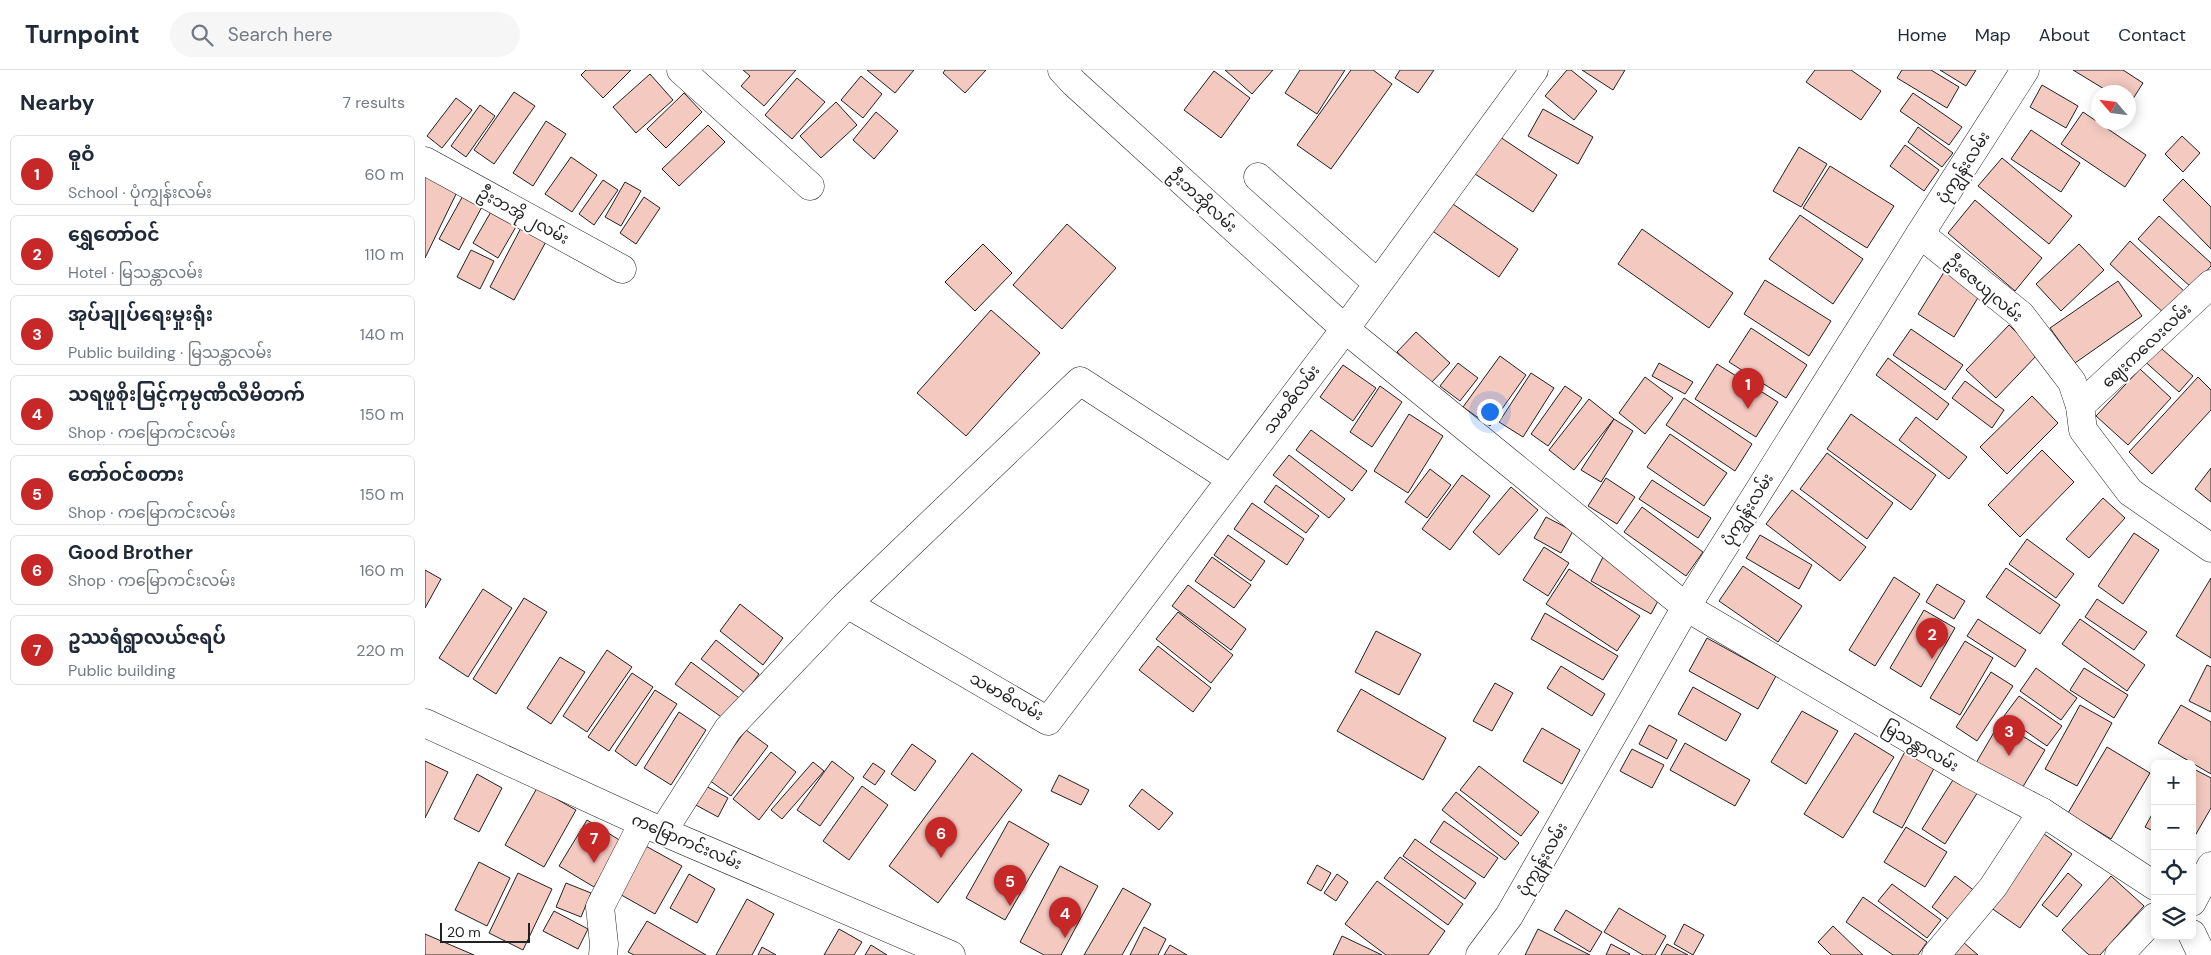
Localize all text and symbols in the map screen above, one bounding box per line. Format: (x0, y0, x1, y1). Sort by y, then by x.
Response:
search box (170, 12, 520, 57)
text: Turnpoint (25, 19, 140, 50)
icon: search (188, 21, 216, 49)
text: Search here (228, 22, 333, 47)
text: Home (1897, 23, 1947, 47)
text: Map (1975, 23, 2011, 47)
text: About (2039, 23, 2090, 47)
text: Contact (2118, 23, 2186, 47)
north arrow (2091, 85, 2136, 130)
text: Nearby (20, 89, 94, 117)
text: 7 results (342, 92, 405, 113)
street label: ပုံကျွန်းလမ်း (1931, 127, 1999, 210)
text: ဓူဝံ (68, 142, 95, 167)
street label: ဦးဘအိုလမ်း (1161, 163, 1242, 240)
text: 1 (34, 164, 40, 185)
text: 60 m (364, 164, 404, 185)
street label: ဦးဘအို ၂လမ်း (473, 181, 573, 253)
text: School · ပုံကျွန်းလမ်း (68, 182, 212, 203)
text: ရွှေတော်ဝင် (68, 222, 160, 247)
text: 2 (32, 244, 42, 265)
text: 110 m (365, 244, 404, 265)
street label: ဦးဇေယျလမ်း (1940, 250, 2028, 329)
text: Hotel · မြသန္တာလမ်း (68, 262, 203, 283)
street label: ဈေးကလေးလမ်း (2096, 298, 2198, 394)
text: အုပ်ချုပ်ရေးမှုးရုံး (68, 302, 213, 327)
text: 3 (32, 324, 42, 345)
text: 140 m (360, 324, 404, 345)
text: Public building · မြသန္တာလမ်း (68, 342, 272, 363)
street label: သမာဓိလမ်း (1258, 360, 1324, 438)
pin: 1 (1732, 368, 1764, 409)
text: သရဖူစိုးမြင့်ကုမ္ပဏီလီမိတက် (68, 382, 305, 407)
your location (1477, 399, 1503, 425)
text: 4 (32, 404, 42, 425)
text: 150 m (360, 404, 404, 425)
text: Shop · ကမြောကင်းလမ်း (68, 422, 236, 443)
text: တော်ဝင်စတား (68, 462, 184, 487)
street label: ပုံကျွန်းလမ်း (1716, 468, 1782, 552)
text: 5 (32, 484, 42, 505)
text: 150 m (360, 484, 404, 505)
text: Shop · ကမြောကင်းလမ်း (68, 502, 236, 523)
text: Good Brother (68, 540, 193, 565)
text: 6 (32, 560, 42, 581)
text: 160 m (360, 560, 404, 581)
text: Shop · ကမြောကင်းလမ်း (68, 570, 236, 591)
pin: 2 (1916, 618, 1948, 659)
text: ဥဿရံရွာလယ်ဇရပ် (68, 625, 226, 650)
text: 7 (33, 640, 41, 661)
text: 220 m (356, 640, 404, 661)
text: Public building (68, 660, 176, 681)
street label: သမာဓိလမ်း (966, 667, 1048, 725)
street label: မြသန္တာလမ်း (1878, 715, 1963, 779)
pin: 3 (1993, 715, 2025, 756)
map controls (2151, 760, 2196, 940)
button: + (2151, 760, 2196, 805)
button: − (2151, 805, 2196, 850)
street label: ကမြောကင်းလမ်း (627, 808, 746, 877)
pin: 6 (925, 817, 957, 858)
street label: ပုံကျွန်းလမ်း (1512, 818, 1576, 902)
pin: 7 (578, 822, 610, 863)
button: locate (2151, 850, 2196, 895)
pin: 5 (994, 865, 1026, 906)
button: layers (2151, 895, 2196, 940)
pin: 4 (1049, 897, 1081, 938)
scale bar (440, 920, 530, 943)
text: 20 m (447, 923, 481, 941)

